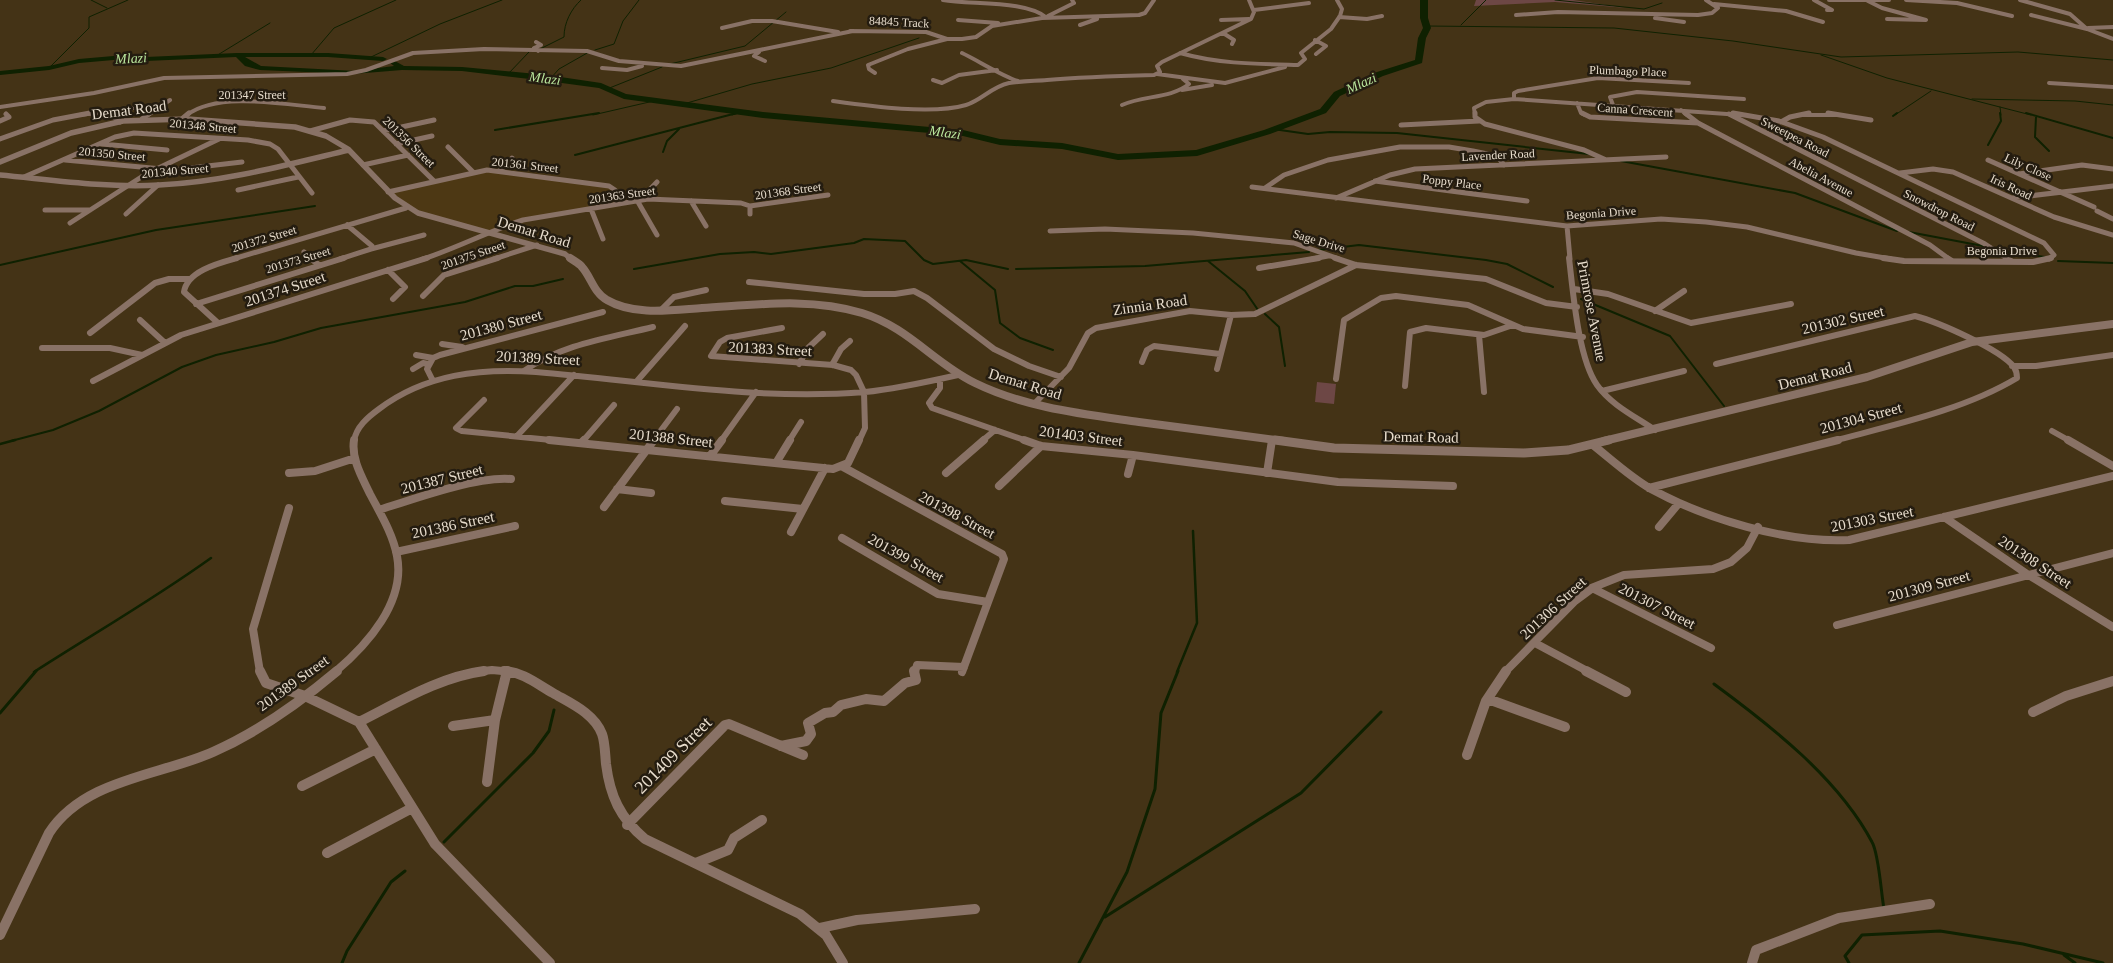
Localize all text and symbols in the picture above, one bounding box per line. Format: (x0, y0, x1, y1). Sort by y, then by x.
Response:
street label: 84845 Track (869, 13, 929, 31)
water label: Mlazi (114, 50, 147, 67)
street label: Plumbago Place (1589, 63, 1667, 79)
water label: Mlazi (527, 69, 562, 88)
water label: Mlazi (1343, 70, 1379, 97)
street label: 201347 Street (219, 88, 286, 102)
street label: Demat Road (91, 97, 168, 123)
street label: Canna Crescent (1597, 100, 1674, 120)
street label: 201356 Street (380, 114, 438, 171)
street label: Sweetpea Road (1759, 114, 1831, 160)
street label: 201348 Street (169, 116, 238, 136)
water label: Mlazi (927, 123, 962, 142)
street label: 201350 Street (78, 144, 147, 164)
street label: Lavender Road (1461, 146, 1535, 164)
street label: Lily Close (2002, 150, 2054, 184)
street label: Abelia Avenue (1786, 154, 1856, 200)
street label: 201361 Street (491, 155, 560, 176)
street label: 201340 Street (141, 161, 210, 181)
street label: Poppy Place (1422, 171, 1482, 193)
street label: Iris Road (1988, 171, 2034, 203)
street label: 201368 Street (754, 179, 823, 203)
street label: 201363 Street (588, 183, 657, 207)
street label: Snowdrop Road (1901, 186, 1977, 234)
street label: Begonia Drive (1565, 204, 1637, 222)
street label: Demat Road (496, 213, 573, 251)
street label: 201372 Street (230, 222, 299, 255)
street label: Sage Drive (1291, 226, 1347, 256)
street label: 201375 Street (439, 237, 508, 273)
street label: 201373 Street (264, 243, 333, 276)
street label: Begonia Drive (1967, 244, 2037, 258)
street label: Primrose Avenue (1574, 259, 1610, 363)
street label: 201374 Street (243, 268, 328, 310)
street label: Zinnia Road (1112, 292, 1189, 318)
street label: 201302 Street (1800, 303, 1886, 337)
street label: 201380 Street (458, 306, 544, 344)
street label: 201383 Street (728, 339, 813, 359)
street label: 201389 Street (496, 348, 581, 368)
street label: Demat Road (1776, 359, 1854, 393)
street label: Demat Road (987, 365, 1064, 403)
street label: 201304 Street (1818, 399, 1904, 437)
street label: 201403 Street (1038, 423, 1124, 449)
street label: 201388 Street (629, 426, 714, 450)
street label: Demat Road (1383, 428, 1459, 446)
street label: 201387 Street (399, 461, 485, 497)
street label: 201398 Street (916, 488, 998, 542)
street label: 201303 Street (1829, 503, 1915, 535)
street label: 201386 Street (410, 508, 496, 542)
street label: 201399 Street (865, 531, 947, 586)
street label: 201308 Street (1996, 532, 2075, 592)
street label: 201309 Street (1886, 567, 1972, 605)
street label: 201306 Street (1517, 573, 1590, 642)
street label: 201307 Street (1616, 580, 1699, 633)
street label: 201389 Street (254, 651, 332, 714)
street label: 201409 Street (630, 712, 716, 798)

